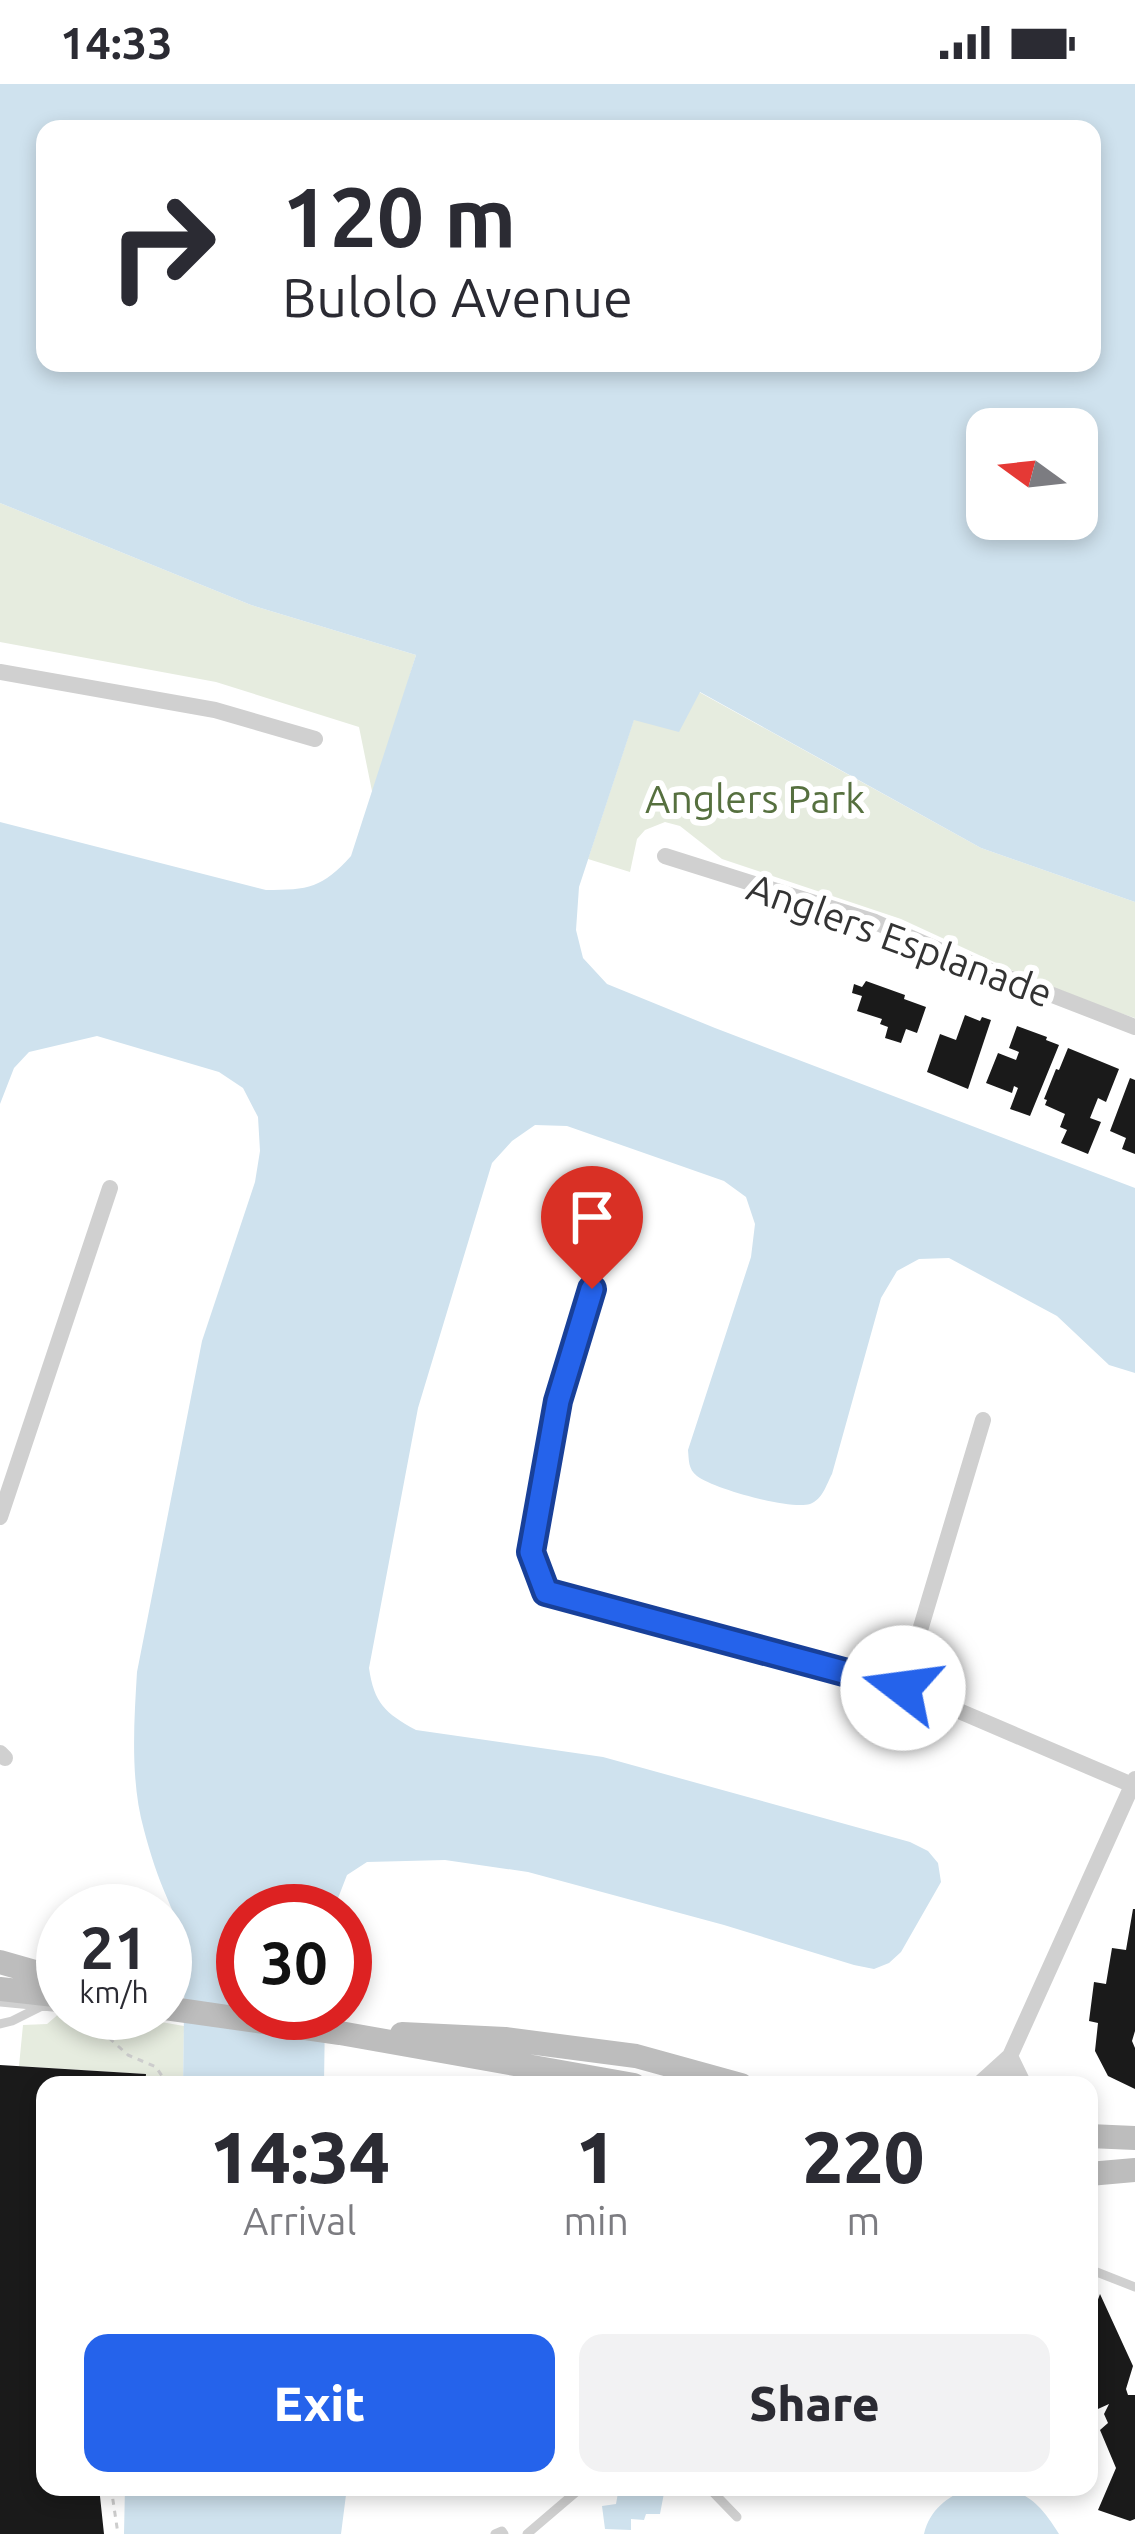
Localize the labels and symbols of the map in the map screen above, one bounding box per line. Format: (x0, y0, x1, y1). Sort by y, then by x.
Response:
north arrow (966, 408, 1098, 540)
park label: Anglers Park (645, 777, 865, 820)
street label: Anglers Esplanade (742, 864, 1058, 1015)
pin (541, 1166, 643, 1289)
position arrow (840, 1625, 966, 1751)
speed limit sign: 30 (216, 1884, 372, 2040)

